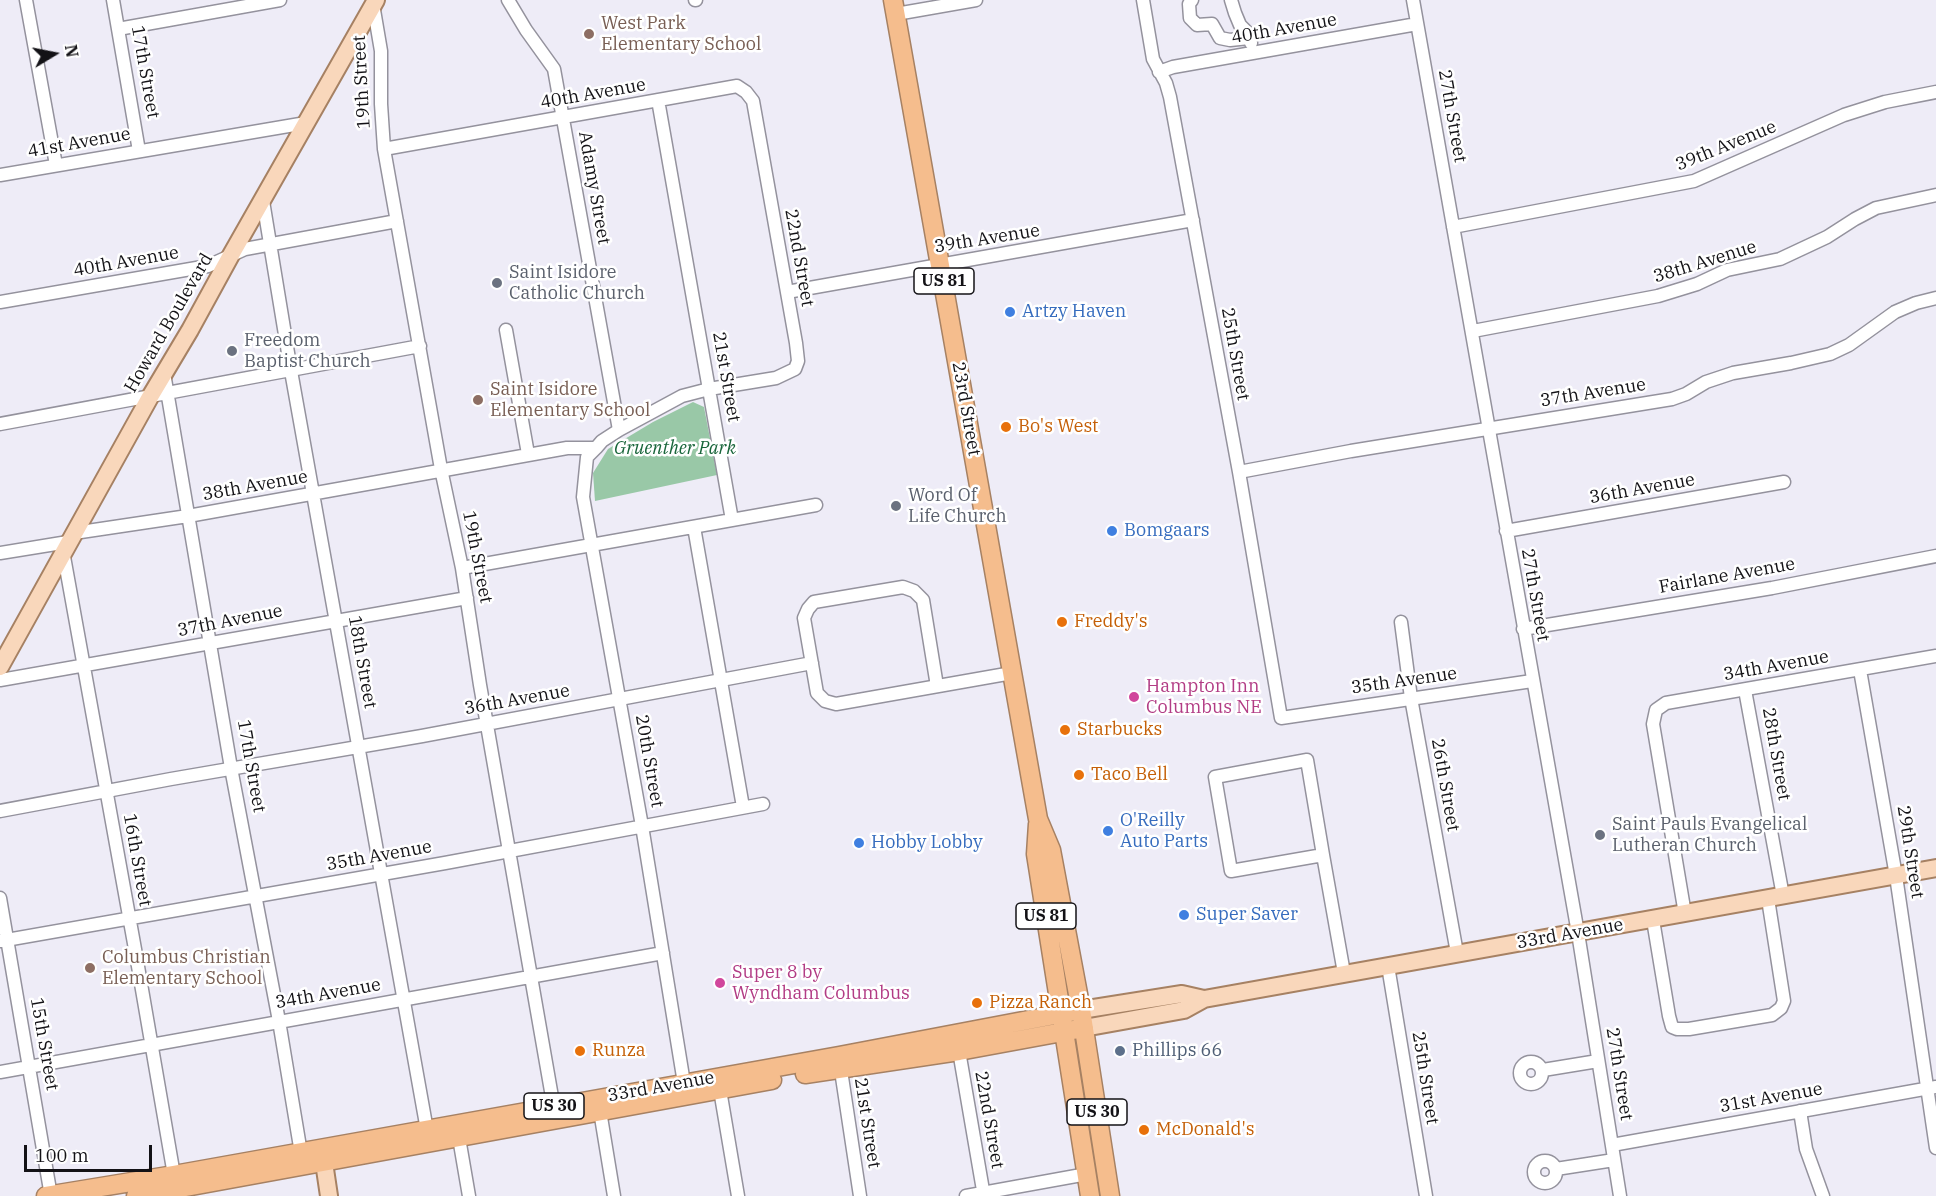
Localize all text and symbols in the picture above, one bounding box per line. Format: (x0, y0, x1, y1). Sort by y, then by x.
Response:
street label: 40th Avenue (1230, 9, 1338, 49)
place label: West Park Elementary School (601, 13, 761, 56)
north arrow (24, 24, 84, 84)
street label: 17th Street (126, 24, 164, 120)
marker: West Park Elementary School (582, 27, 596, 41)
street label: 19th Street (349, 35, 375, 129)
text: N (61, 43, 83, 59)
street label: 27th Street (1433, 68, 1471, 164)
street label: 40th Avenue (539, 74, 647, 114)
street label: 39th Avenue (1673, 116, 1779, 176)
street label: 41st Avenue (26, 123, 132, 163)
street label: Adamy Street (573, 130, 615, 246)
street label: 22nd Street (780, 207, 818, 309)
street label: 39th Avenue (933, 220, 1041, 258)
street label: 38th Avenue (1651, 236, 1759, 288)
street label: 40th Avenue (72, 242, 180, 282)
street label: Howard Boulevard (120, 249, 218, 397)
place label: Saint Isidore Catholic Church (509, 262, 645, 304)
road number: US 81 (914, 268, 974, 294)
marker: Saint Isidore Catholic Church (490, 276, 504, 290)
place label: Artzy Haven (1022, 301, 1126, 323)
marker: Artzy Haven (1003, 305, 1017, 319)
street label: 25th Street (1216, 306, 1254, 402)
place label: Freedom Baptist Church (244, 330, 371, 372)
street label: 21st Street (707, 330, 745, 424)
marker: Freedom Baptist Church (225, 344, 239, 358)
street label: 23rd Street (947, 360, 985, 458)
street label: 37th Avenue (1539, 374, 1647, 412)
place label: Saint Isidore Elementary School (490, 379, 650, 422)
marker: Saint Isidore Elementary School (471, 393, 485, 407)
place label: Bo's West (1018, 416, 1098, 438)
marker: Bo's West (999, 420, 1013, 434)
park label: Gruenther Park (614, 438, 736, 460)
street label: 38th Avenue (201, 466, 309, 506)
street label: 36th Avenue (1588, 469, 1696, 509)
place label: Word Of Life Church (908, 485, 1007, 528)
marker: Word Of Life Church (889, 499, 903, 513)
street label: 19th Street (457, 509, 497, 605)
place label: Bomgaars (1124, 520, 1210, 542)
marker: Bomgaars (1105, 524, 1119, 538)
street label: 27th Street (1516, 547, 1554, 643)
street label: Fairlane Avenue (1657, 553, 1797, 599)
street label: 37th Avenue (176, 600, 284, 642)
place label: Freddy's (1074, 611, 1148, 633)
street label: 18th Street (343, 614, 381, 710)
marker: Freddy's (1055, 615, 1069, 629)
street label: 34th Avenue (1722, 646, 1830, 686)
street label: 35th Avenue (1350, 663, 1458, 699)
place label: Hampton Inn Columbus NE (1146, 676, 1262, 718)
street label: 36th Avenue (463, 680, 571, 720)
marker: Hampton Inn Columbus NE (1127, 690, 1141, 704)
street label: 28th Street (1757, 706, 1795, 802)
street label: 20th Street (630, 713, 668, 809)
street label: 17th Street (232, 718, 270, 814)
place label: Starbucks (1077, 719, 1162, 741)
marker: Starbucks (1058, 723, 1072, 737)
street label: 26th Street (1426, 737, 1464, 833)
place label: Taco Bell (1091, 764, 1168, 786)
marker: Taco Bell (1072, 768, 1086, 782)
street label: 29th Street (1892, 804, 1928, 900)
place label: O'Reilly Auto Parts (1120, 810, 1208, 852)
street label: 16th Street (118, 812, 156, 908)
place label: Saint Pauls Evangelical Lutheran Church (1612, 814, 1807, 856)
marker: O'Reilly Auto Parts (1101, 824, 1115, 838)
marker: Saint Pauls Evangelical Lutheran Church (1593, 828, 1607, 842)
place label: Hobby Lobby (871, 832, 983, 854)
street label: 35th Avenue (325, 836, 433, 876)
marker: Hobby Lobby (852, 836, 866, 850)
road number: US 81 (1016, 903, 1076, 929)
place label: Super Saver (1196, 904, 1298, 926)
marker: Super Saver (1177, 908, 1191, 922)
street label: 33rd Avenue (1515, 914, 1625, 954)
place label: Columbus Christian Elementary School (102, 947, 271, 990)
marker: Columbus Christian Elementary School (83, 961, 97, 975)
place label: Super 8 by Wyndham Columbus (732, 962, 910, 1004)
street label: 34th Avenue (274, 974, 382, 1014)
marker: Super 8 by Wyndham Columbus (713, 976, 727, 990)
place label: Pizza Ranch (989, 992, 1092, 1014)
street label: 15th Street (25, 996, 63, 1092)
marker: Pizza Ranch (970, 996, 984, 1010)
street label: 27th Street (1601, 1026, 1637, 1122)
street label: 25th Street (1407, 1030, 1443, 1126)
place label: Runza (592, 1040, 646, 1062)
place label: Phillips 66 (1132, 1040, 1222, 1062)
marker: Runza (573, 1044, 587, 1058)
marker: Phillips 66 (1113, 1044, 1127, 1058)
street label: 33rd Avenue (606, 1067, 716, 1107)
street label: 22nd Street (970, 1069, 1008, 1171)
street label: 21st Street (849, 1076, 885, 1170)
street label: 31st Avenue (1718, 1078, 1824, 1118)
road number: US 30 (524, 1093, 584, 1119)
road number: US 30 (1067, 1099, 1127, 1125)
place label: McDonald's (1156, 1119, 1255, 1141)
marker: McDonald's (1137, 1123, 1151, 1137)
scale bar (27, 1133, 154, 1171)
text: 100 m (35, 1144, 89, 1167)

